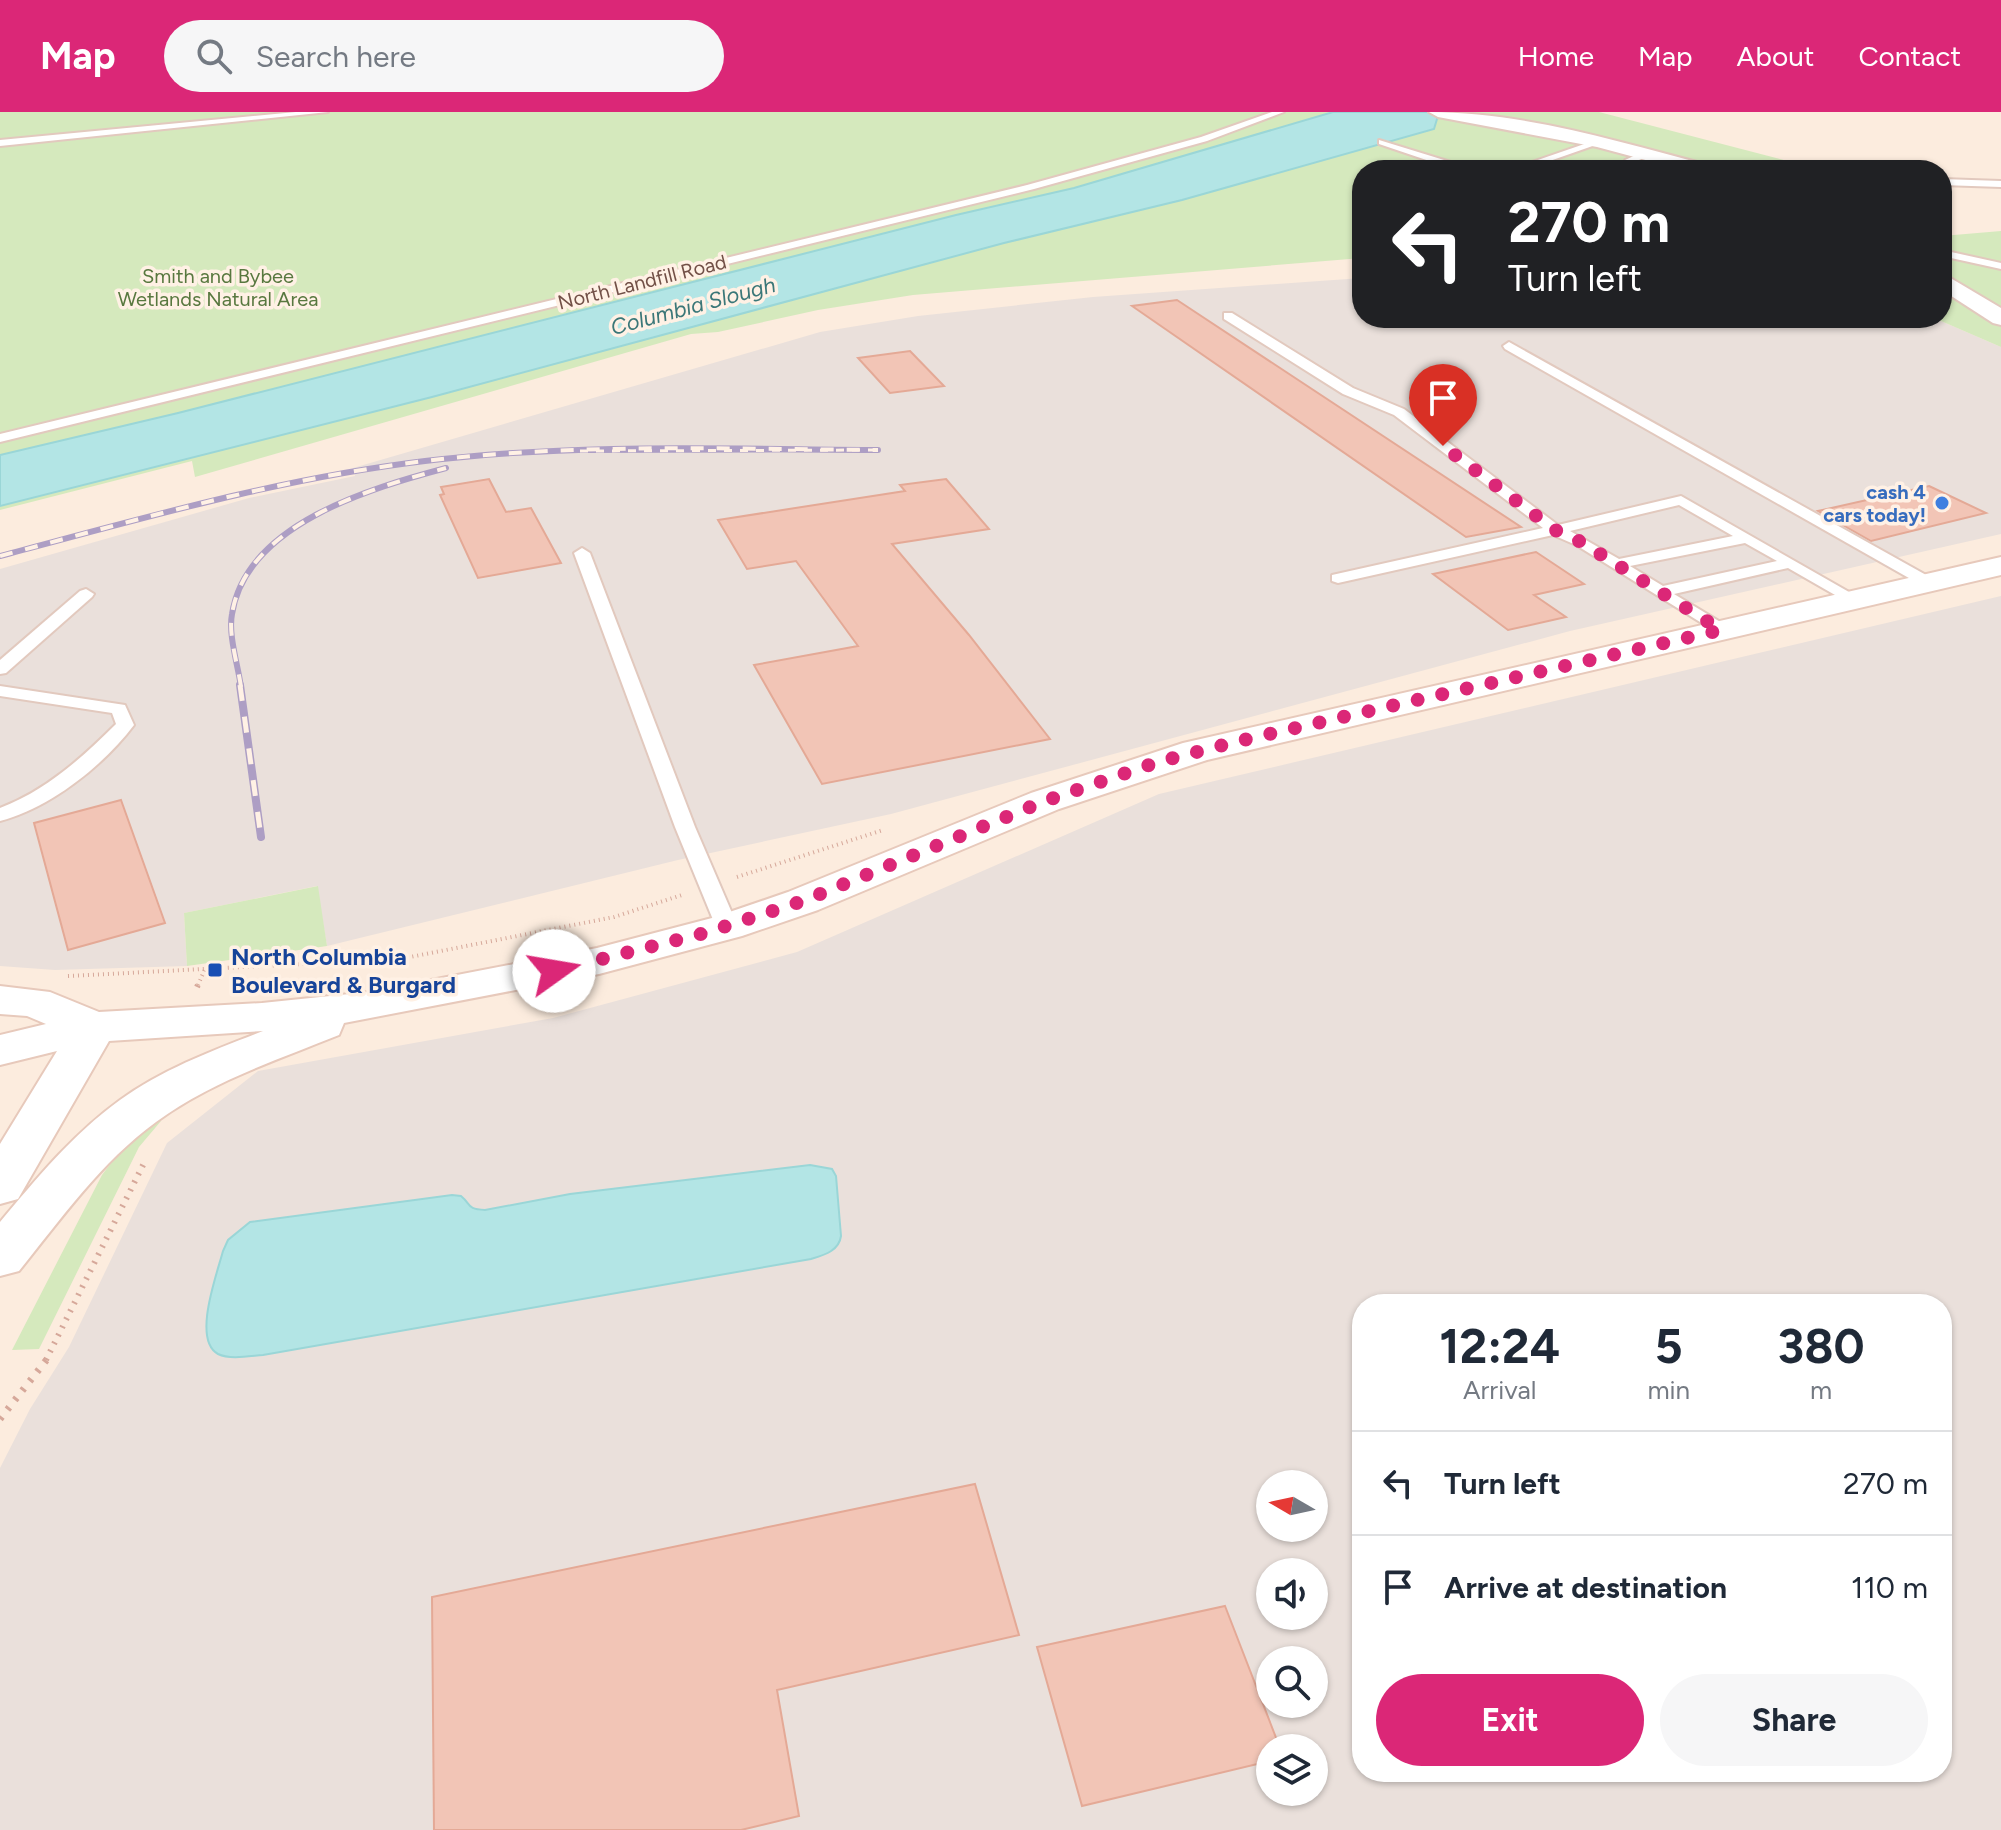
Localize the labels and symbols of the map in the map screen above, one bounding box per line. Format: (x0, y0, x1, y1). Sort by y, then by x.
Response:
street label: North Landfill Road (555, 249, 729, 315)
park label: Smith and Bybee Wetlands Natural Area (118, 264, 318, 311)
water label: Columbia Slough (608, 271, 778, 341)
pin (1409, 364, 1477, 446)
place label: cash 4 cars today! (1823, 480, 1926, 527)
marker: cash 4 cars today! (1933, 494, 1951, 512)
position arrow (512, 929, 596, 1013)
place label: North Columbia Boulevard & Burgard (231, 942, 456, 999)
marker: North Columbia Boulevard & Burgard (206, 961, 224, 979)
north arrow (1256, 1470, 1328, 1542)

